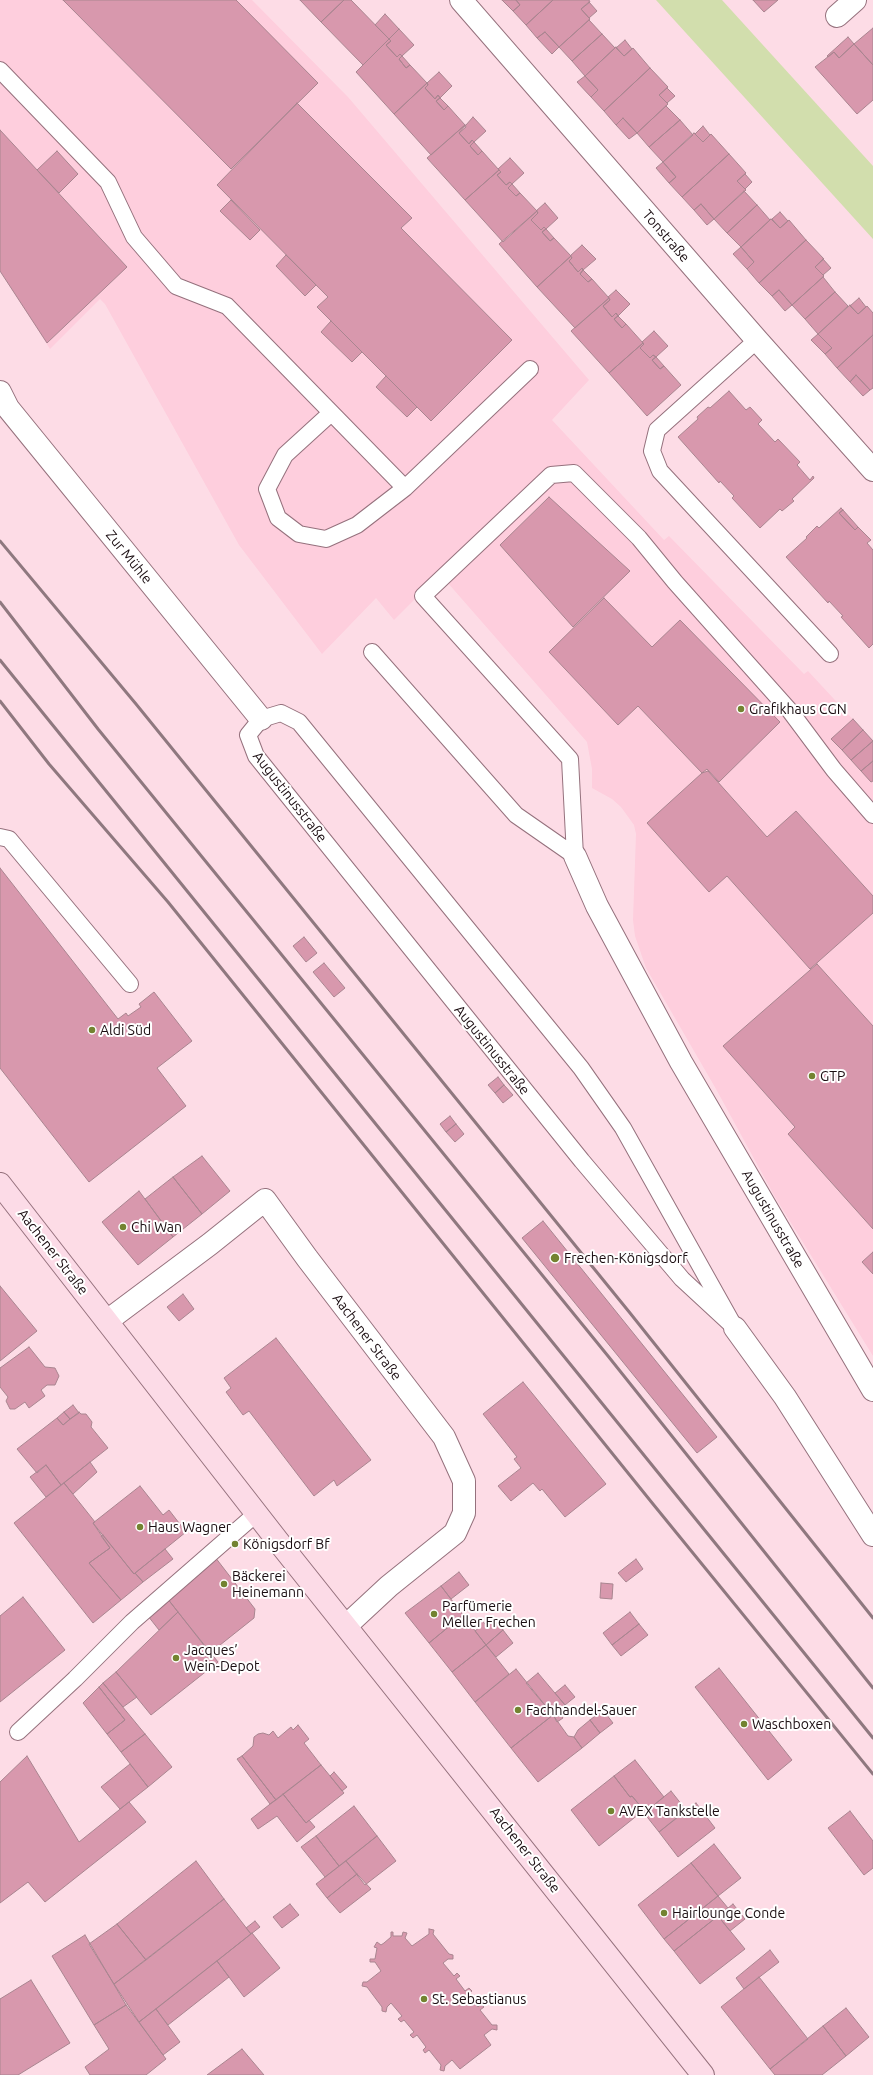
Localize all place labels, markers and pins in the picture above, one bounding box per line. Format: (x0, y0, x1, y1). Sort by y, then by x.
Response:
place label: Grafikhaus CGN (749, 701, 847, 717)
marker: Grafikhaus CGN (736, 704, 746, 714)
place label: Aldi Süd (100, 1022, 151, 1038)
marker: Aldi Süd (87, 1025, 97, 1035)
place label: GTP (820, 1068, 845, 1084)
marker: GTP (807, 1071, 817, 1081)
place label: Chi Wan (131, 1219, 182, 1235)
marker: Chi Wan (118, 1222, 128, 1232)
place label: Frechen-Königsdorf (564, 1250, 687, 1266)
marker: Frechen-Königsdorf (549, 1252, 561, 1264)
place label: Haus Wagner (148, 1519, 231, 1535)
marker: Haus Wagner (135, 1522, 145, 1532)
place label: Königsdorf Bf (243, 1536, 330, 1552)
marker: Königsdorf Bf (230, 1539, 240, 1549)
place label: Bäckerei Heinemann (232, 1568, 304, 1600)
marker: Bäckerei Heinemann (219, 1579, 229, 1589)
place label: Parfümerie Meller Frechen (442, 1598, 536, 1630)
marker: Parfümerie Meller Frechen (429, 1609, 439, 1619)
place label: Jacques’ Wein-Depot (184, 1642, 259, 1674)
marker: Jacques’ Wein-Depot (171, 1653, 181, 1663)
place label: Fachhandel-Sauer (526, 1702, 637, 1718)
marker: Fachhandel-Sauer (513, 1705, 523, 1715)
place label: Waschboxen (752, 1716, 831, 1732)
marker: Waschboxen (739, 1719, 749, 1729)
place label: AVEX Tankstelle (619, 1803, 720, 1819)
marker: AVEX Tankstelle (606, 1806, 616, 1816)
place label: Hairlounge Conde (672, 1905, 785, 1921)
marker: Hairlounge Conde (659, 1908, 669, 1918)
place label: St. Sebastianus (432, 1991, 526, 2007)
marker: St. Sebastianus (419, 1994, 429, 2004)

